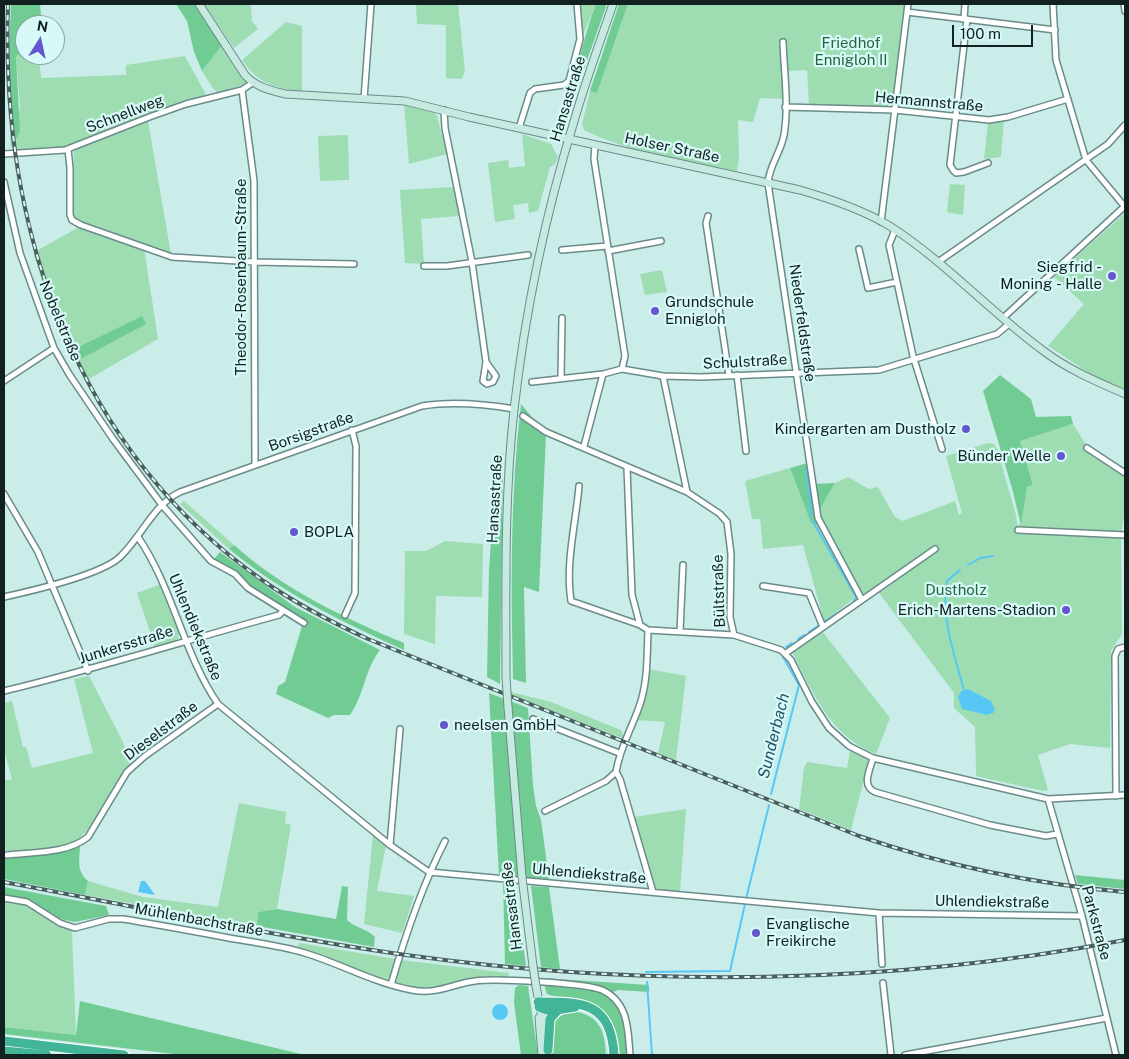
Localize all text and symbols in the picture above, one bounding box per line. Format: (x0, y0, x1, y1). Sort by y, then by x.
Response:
north arrow (15, 15, 65, 65)
scale bar (954, 15, 1035, 47)
text: N (36, 17, 49, 35)
text: 100 m (960, 25, 1001, 42)
park label: Friedhof Ennigloh II (815, 34, 887, 69)
street label: Hansastraße (546, 54, 590, 144)
street label: Hermannstraße (874, 88, 984, 116)
street label: Schnellweg (84, 91, 166, 137)
street label: Holser Straße (623, 129, 721, 167)
street label: Theodor-Rosenbaum-Straße (232, 179, 250, 375)
place label: Siegfrid - Moning - Halle (1000, 258, 1102, 293)
street label: Niederfeldstraße (785, 263, 819, 383)
marker: Siegfrid - Moning - Halle (1106, 270, 1118, 282)
street label: Nobelstraße (35, 278, 85, 364)
place label: Grundschule Ennigloh (665, 293, 754, 328)
marker: Grundschule Ennigloh (649, 305, 661, 317)
street label: Schulstraße (702, 351, 788, 373)
street label: Borsigstraße (266, 408, 356, 456)
place label: Kindergarten am Dustholz (774, 420, 956, 438)
marker: Kindergarten am Dustholz (960, 423, 972, 435)
place label: Bünder Welle (957, 447, 1051, 465)
marker: Bünder Welle (1055, 450, 1067, 462)
street label: Hansastraße (484, 454, 506, 544)
place label: BOPLA (304, 523, 354, 541)
marker: BOPLA (288, 526, 300, 538)
street label: Bültstraße (709, 554, 729, 628)
street label: Uhlendiekstraße (164, 571, 226, 683)
park label: Dustholz (925, 581, 987, 599)
place label: Erich-Martens-Stadion (898, 601, 1056, 619)
marker: Erich-Martens-Stadion (1060, 604, 1072, 616)
street label: Junkersstraße (77, 622, 175, 668)
water label: Sunderbach (754, 691, 794, 781)
street label: Dieselstraße (121, 697, 201, 765)
place label: neelsen GmbH (454, 716, 557, 734)
marker: neelsen GmbH (438, 719, 450, 731)
street label: Uhlendiekstraße (531, 860, 647, 888)
street label: Hansastraße (498, 861, 526, 951)
street label: Parkstraße (1077, 884, 1115, 962)
street label: Uhlendiekstraße (935, 892, 1049, 912)
street label: Mühlenbachstraße (133, 900, 265, 940)
place label: Evanglische Freikirche (766, 915, 850, 950)
marker: Evanglische Freikirche (750, 927, 762, 939)

